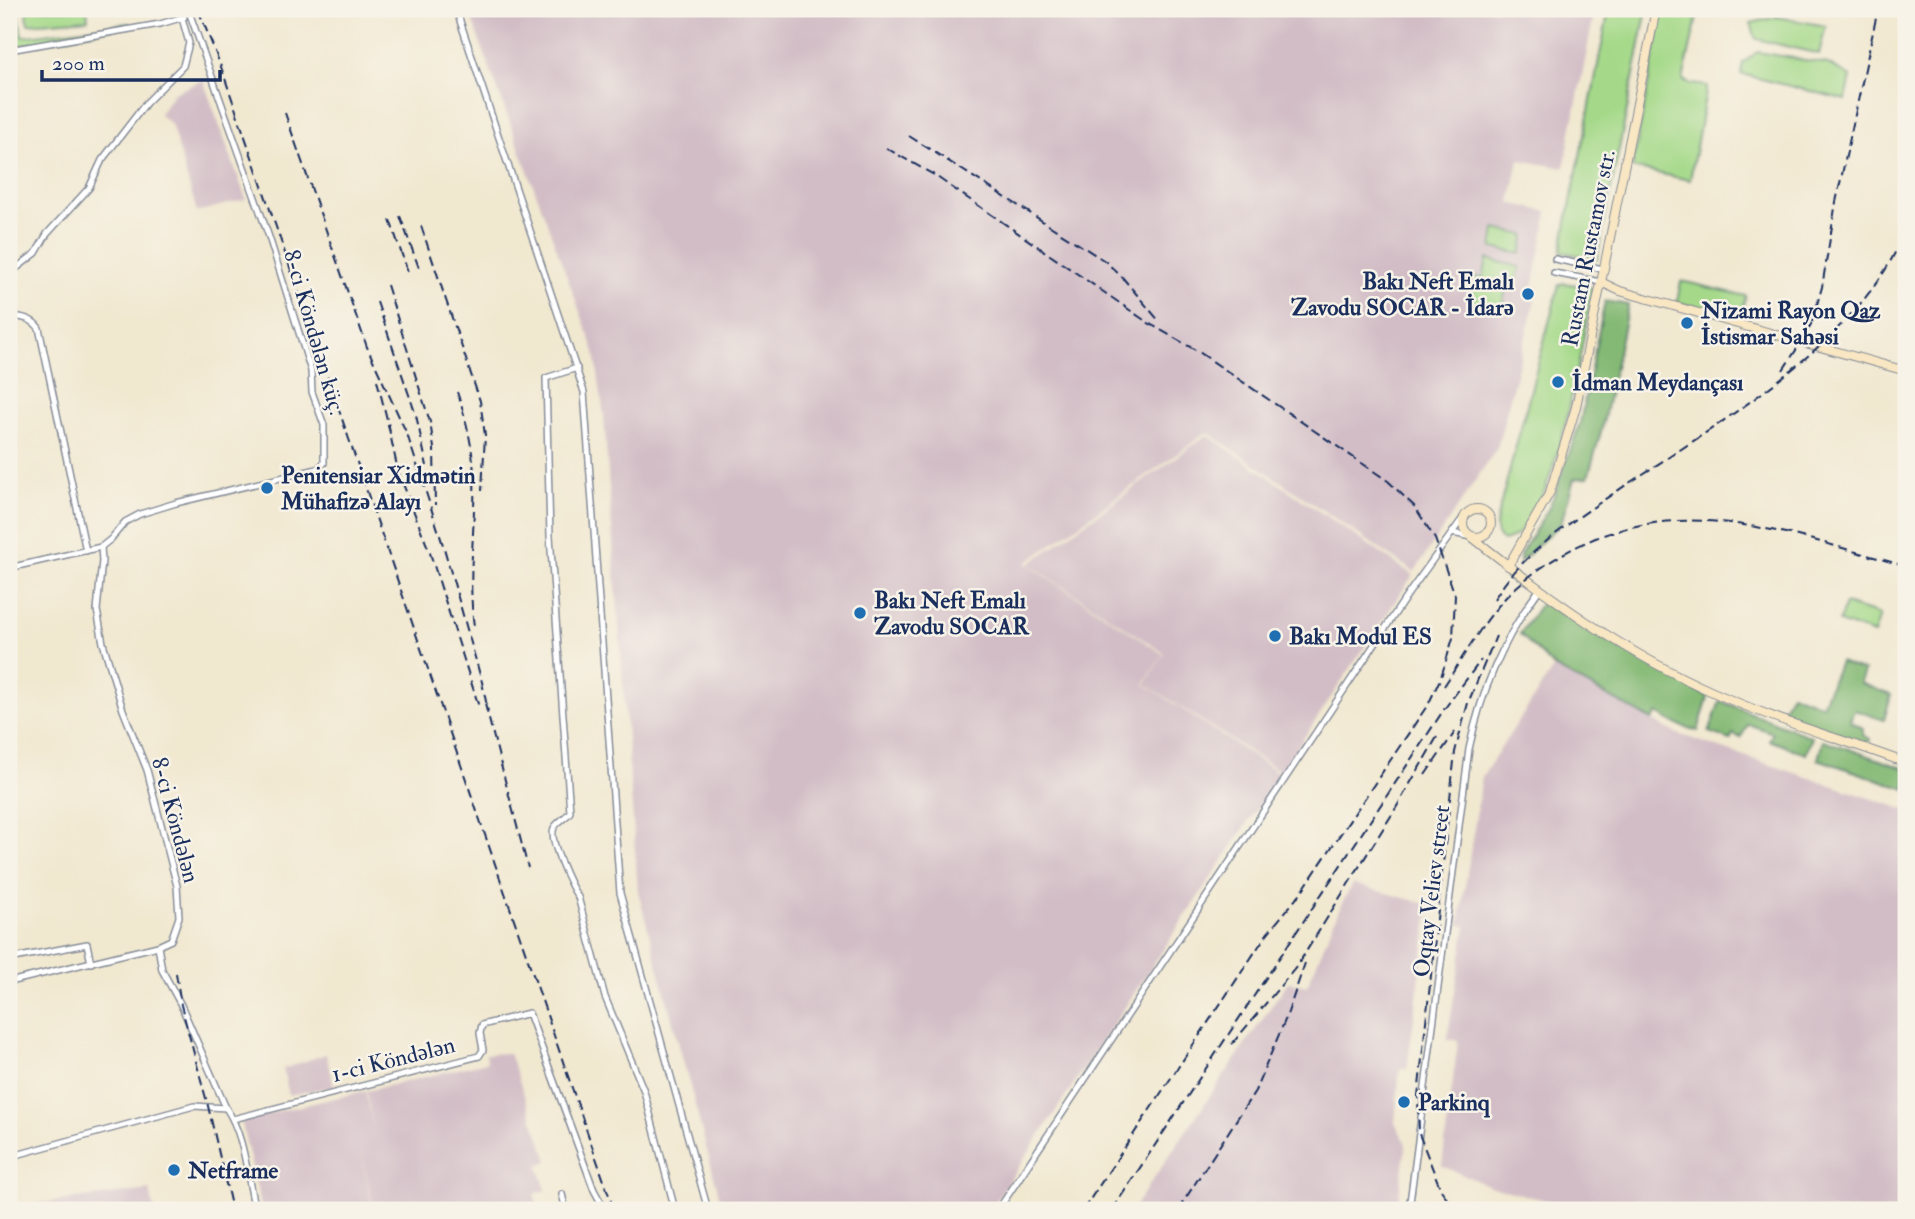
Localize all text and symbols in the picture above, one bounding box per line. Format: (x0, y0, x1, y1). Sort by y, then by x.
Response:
scale bar (42, 38, 220, 82)
text: 200 m (52, 50, 105, 77)
street label: Rustam Rustamov str. (1555, 147, 1622, 349)
street label: 8-ci Köndələn küç. (277, 246, 352, 418)
place label: Bakı Neft Emalı Zavodu SOCAR - İdarə (1291, 267, 1514, 322)
marker: Bakı Neft Emalı Zavodu SOCAR - İdarə (1520, 286, 1536, 302)
place label: Nizami Rayon Qaz İstismar Sahəsi (1700, 296, 1881, 351)
marker: Nizami Rayon Qaz İstismar Sahəsi (1679, 315, 1695, 331)
place label: İdman Meydançası (1572, 368, 1743, 398)
marker: İdman Meydançası (1550, 374, 1566, 390)
place label: Penitensiar Xidmətin Mühafizə Alayı (280, 461, 476, 517)
marker: Penitensiar Xidmətin Mühafizə Alayı (259, 480, 275, 496)
place label: Bakı Neft Emalı Zavodu SOCAR (874, 586, 1030, 641)
marker: Bakı Neft Emalı Zavodu SOCAR (852, 605, 868, 621)
place label: Bakı Modul ES (1289, 622, 1432, 651)
marker: Bakı Modul ES (1267, 628, 1283, 644)
street label: 8-ci Köndələn (145, 754, 206, 886)
street label: Oqtay Veliev street (1407, 803, 1456, 979)
street label: 1-ci Köndələn (328, 1030, 458, 1089)
place label: Parkinq (1418, 1088, 1491, 1118)
marker: Parkinq (1396, 1094, 1412, 1110)
place label: Netframe (187, 1156, 278, 1185)
marker: Netframe (166, 1162, 182, 1178)

